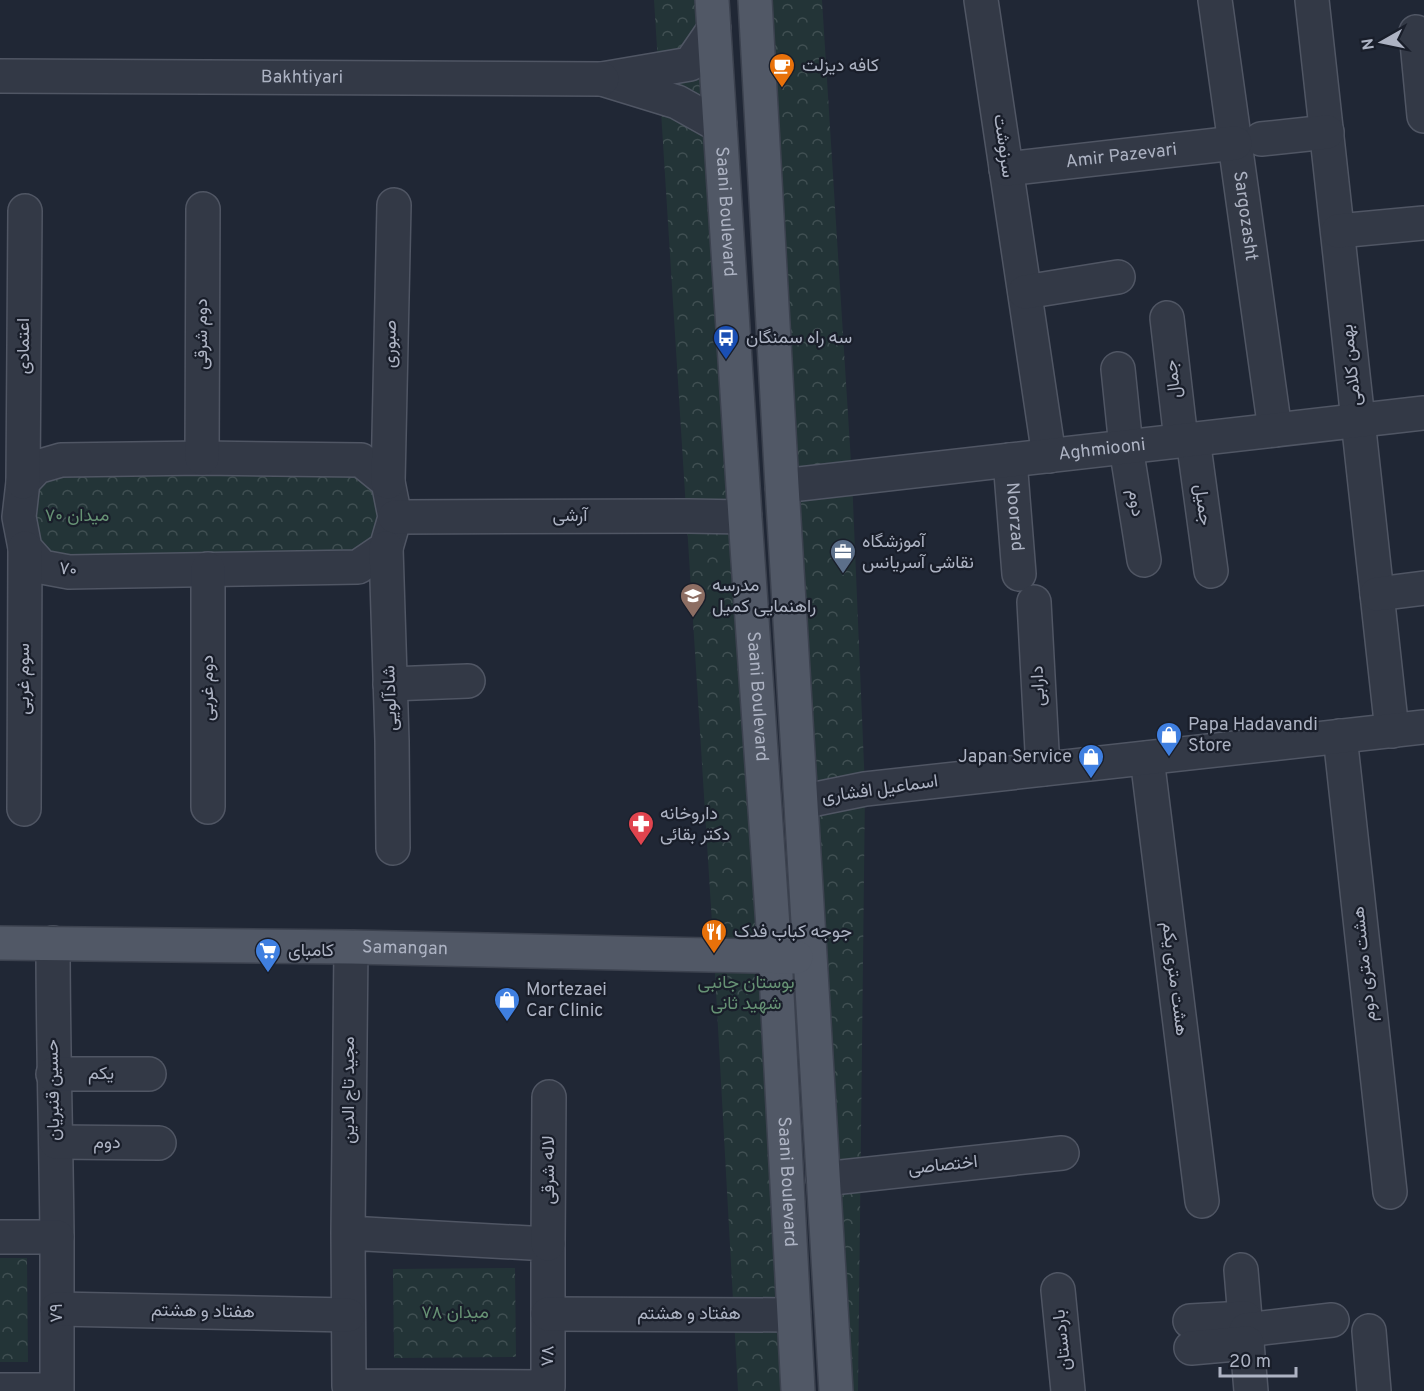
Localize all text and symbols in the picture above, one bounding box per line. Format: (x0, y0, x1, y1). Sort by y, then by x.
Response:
north arrow (1352, 12, 1412, 72)
text: N (1358, 37, 1380, 51)
cafe icon: کافه دیزلت (767, 51, 797, 89)
place label: کافه دیزلت (802, 55, 879, 78)
street label: Bakhtiyari (261, 66, 343, 89)
street label: سرنوشت (987, 113, 1019, 179)
street label: Amir Pazevari (1064, 138, 1178, 174)
street label: Saani Boulevard (710, 146, 741, 277)
street label: Sargozasht (1227, 169, 1263, 262)
street label: دوم شرقی (191, 298, 214, 370)
street label: اعتمادی (13, 318, 36, 374)
street label: صبوری (379, 320, 403, 368)
bus stop icon: سه راه سمنگان (711, 323, 741, 361)
street label: بهمن کلامی (1336, 323, 1368, 407)
place label: سه راه سمنگان (746, 327, 852, 350)
street label: جمال (1160, 358, 1188, 400)
street label: Aghmiooni (1057, 433, 1147, 466)
street label: Noorzad (1000, 482, 1029, 552)
street label: جمیل (1188, 483, 1216, 527)
street label: دوم (1122, 488, 1148, 518)
park label: میدان ۷۰ (45, 505, 109, 528)
street label: آرشی (553, 505, 589, 528)
place label: آموزشگاه نقاشی آسریانس (862, 531, 974, 575)
office icon: آموزشگاه نقاشی آسریانس (828, 537, 858, 575)
street label: ۷۰ (58, 558, 78, 582)
place label: مدرسه راهنمایی کمیل (712, 575, 816, 619)
school or university icon: مدرسه راهنمایی کمیل (678, 581, 708, 619)
street label: Saani Boulevard (741, 631, 773, 762)
street label: سوم غربی (13, 643, 36, 715)
street label: دوم غربی (197, 655, 220, 721)
street label: شادآلویی (378, 665, 404, 731)
street label: دارابی (1026, 665, 1052, 707)
place label: Papa Hadavandi Store (1188, 714, 1318, 758)
shop icon: Papa Hadavandi Store (1154, 720, 1184, 758)
shop icon: Japan Service (1076, 742, 1106, 780)
place label: Japan Service (958, 746, 1072, 769)
street label: اسماعیل افشاری (820, 770, 940, 810)
place label: داروخانه دکتر بقائی (660, 803, 730, 847)
pharmacy icon: داروخانه دکتر بقائی (626, 809, 656, 847)
street label: هشت متری دوم (1348, 905, 1382, 1023)
restaurant icon: جوجه کباب فدک (699, 917, 729, 955)
place label: جوجه کباب فدک (734, 921, 852, 944)
street label: هشت متری یکم (1156, 921, 1192, 1037)
supermarket icon: کامبای (253, 936, 283, 974)
street label: Samangan (362, 936, 448, 961)
place label: کامبای (288, 940, 334, 963)
park label: بوستان جانبی شهید ثانی (697, 972, 795, 1016)
place label: Mortezaei Car Clinic (526, 979, 607, 1023)
shop icon: Mortezaei Car Clinic (492, 985, 522, 1023)
street label: مجید تاج الدین (338, 1036, 361, 1144)
street label: حسین قنبریان (42, 1039, 66, 1141)
street label: یکم (88, 1063, 114, 1086)
street label: Saani Boulevard (772, 1116, 802, 1247)
street label: دوم (93, 1132, 121, 1155)
street label: لاله شرقی (538, 1136, 561, 1204)
street label: اختصاصی (907, 1151, 979, 1181)
street label: هفتاد و هشتم (151, 1300, 255, 1324)
park label: میدان ۷۸ (421, 1302, 489, 1325)
street label: ۷۹ (46, 1303, 69, 1323)
street label: هفتاد و هشتم (637, 1303, 741, 1326)
street label: باردستان (1048, 1308, 1078, 1372)
scale bar (1220, 1340, 1296, 1378)
street label: ۷۸ (537, 1345, 560, 1367)
text: 20 m (1229, 1351, 1271, 1374)

